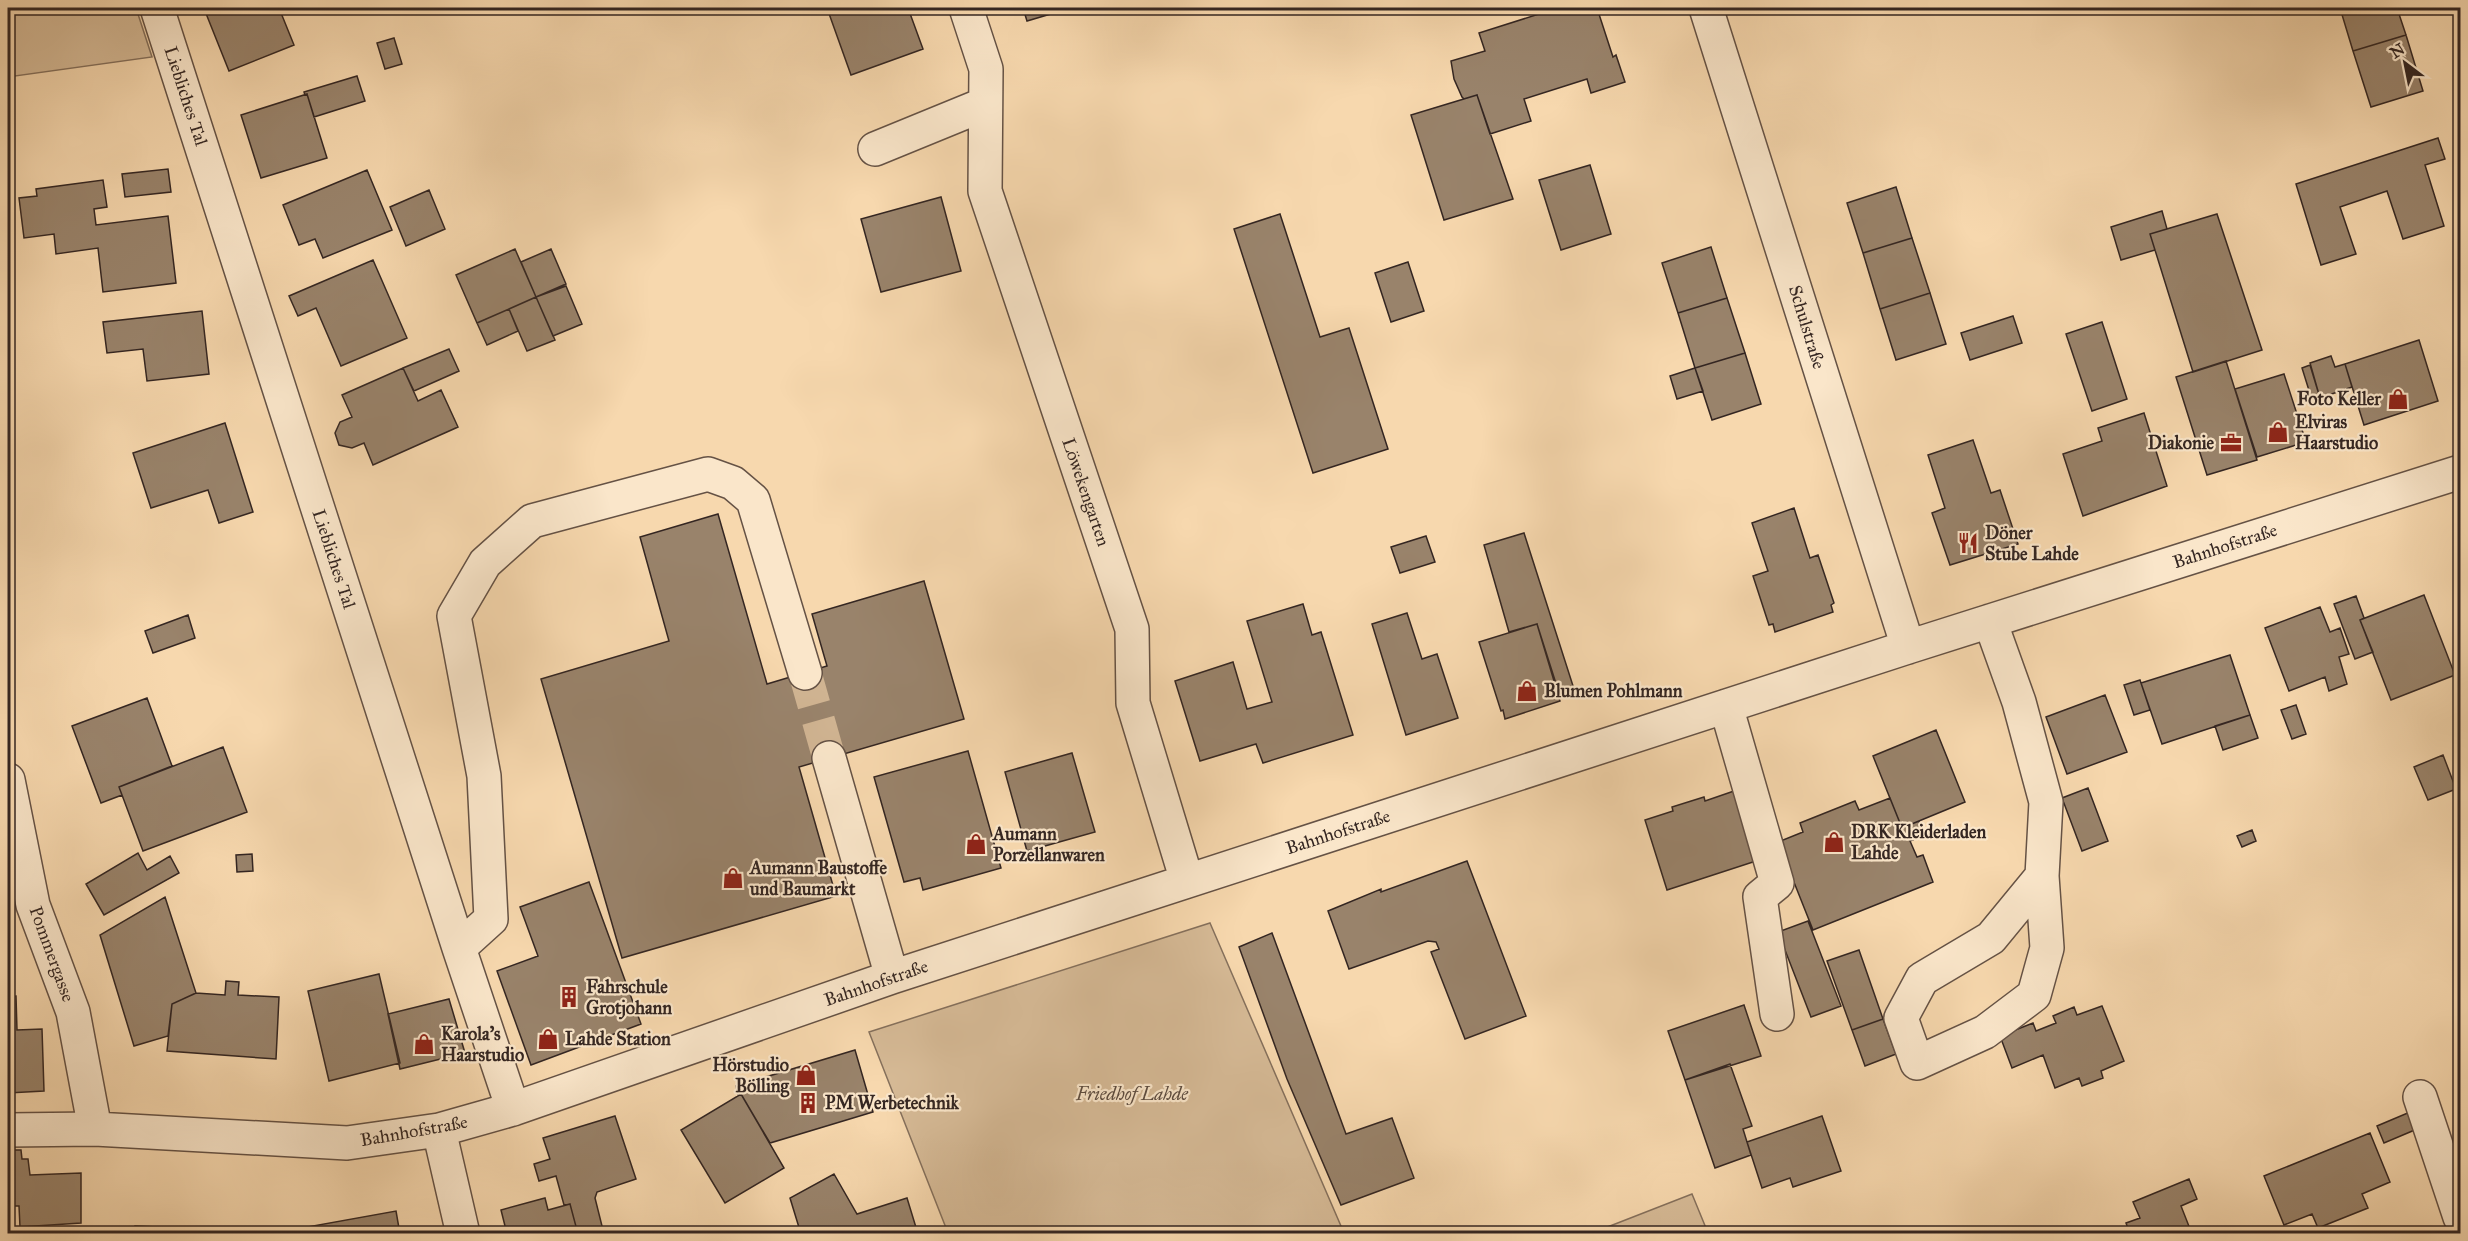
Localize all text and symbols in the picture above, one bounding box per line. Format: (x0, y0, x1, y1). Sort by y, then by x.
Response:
north arrow (2375, 33, 2435, 93)
text: N (2387, 39, 2408, 62)
street label: Liebliches Tal (160, 43, 212, 149)
street label: Schulstraße (1784, 282, 1830, 372)
shop icon: Foto Keller (2386, 387, 2410, 411)
place label: Foto Keller (2297, 388, 2382, 410)
place label: Elviras Haarstudio (2295, 411, 2378, 454)
shop icon: Elviras Haarstudio (2266, 420, 2290, 444)
office icon: Diakonie (2219, 431, 2243, 455)
place label: Diakonie (2148, 432, 2215, 454)
street label: Löwekengarten (1056, 435, 1115, 550)
street label: Liebliches Tal (308, 506, 360, 612)
street label: Bahnhofstraße (2170, 519, 2280, 573)
place label: Döner Stube Lahde (1985, 522, 2079, 565)
restaurant icon: Döner Stube Lahde (1956, 531, 1980, 555)
shop icon: Blumen Pohlmann (1515, 679, 1539, 703)
place label: Blumen Pohlmann (1544, 680, 1683, 702)
street label: Bahnhofstraße (1283, 805, 1393, 859)
place label: DRK Kleiderladen Lahde (1851, 821, 1986, 864)
place label: Aumann Porzellanwaren (992, 823, 1105, 866)
shop icon: DRK Kleiderladen Lahde (1822, 830, 1846, 854)
shop icon: Aumann Porzellanwaren (964, 832, 988, 856)
place label: Aumann Baustoffe und Baumarkt (749, 857, 888, 900)
shop icon: Aumann Baustoffe und Baumarkt (721, 866, 745, 890)
street label: Pommergasse (24, 903, 79, 1005)
street label: Bahnhofstraße (821, 955, 931, 1011)
place label: Fahrschule Grotjohann (586, 976, 672, 1020)
building icon: Fahrschule Grotjohann (557, 985, 581, 1009)
place label: Karola's Haarstudio (441, 1023, 524, 1066)
shop icon: Lahde Station (536, 1027, 560, 1051)
place label: Lahde Station (565, 1028, 671, 1050)
shop icon: Karola's Haarstudio (412, 1032, 436, 1056)
place label: Hörstudio Bölling (712, 1054, 790, 1098)
shop icon: Hörstudio Bölling (794, 1063, 818, 1087)
park label: Friedhof Lahde (1075, 1083, 1189, 1105)
building icon: PM Werbetechnik (796, 1091, 820, 1115)
place label: PM Werbetechnik (825, 1092, 960, 1114)
street label: Bahnhofstraße (359, 1111, 469, 1151)

